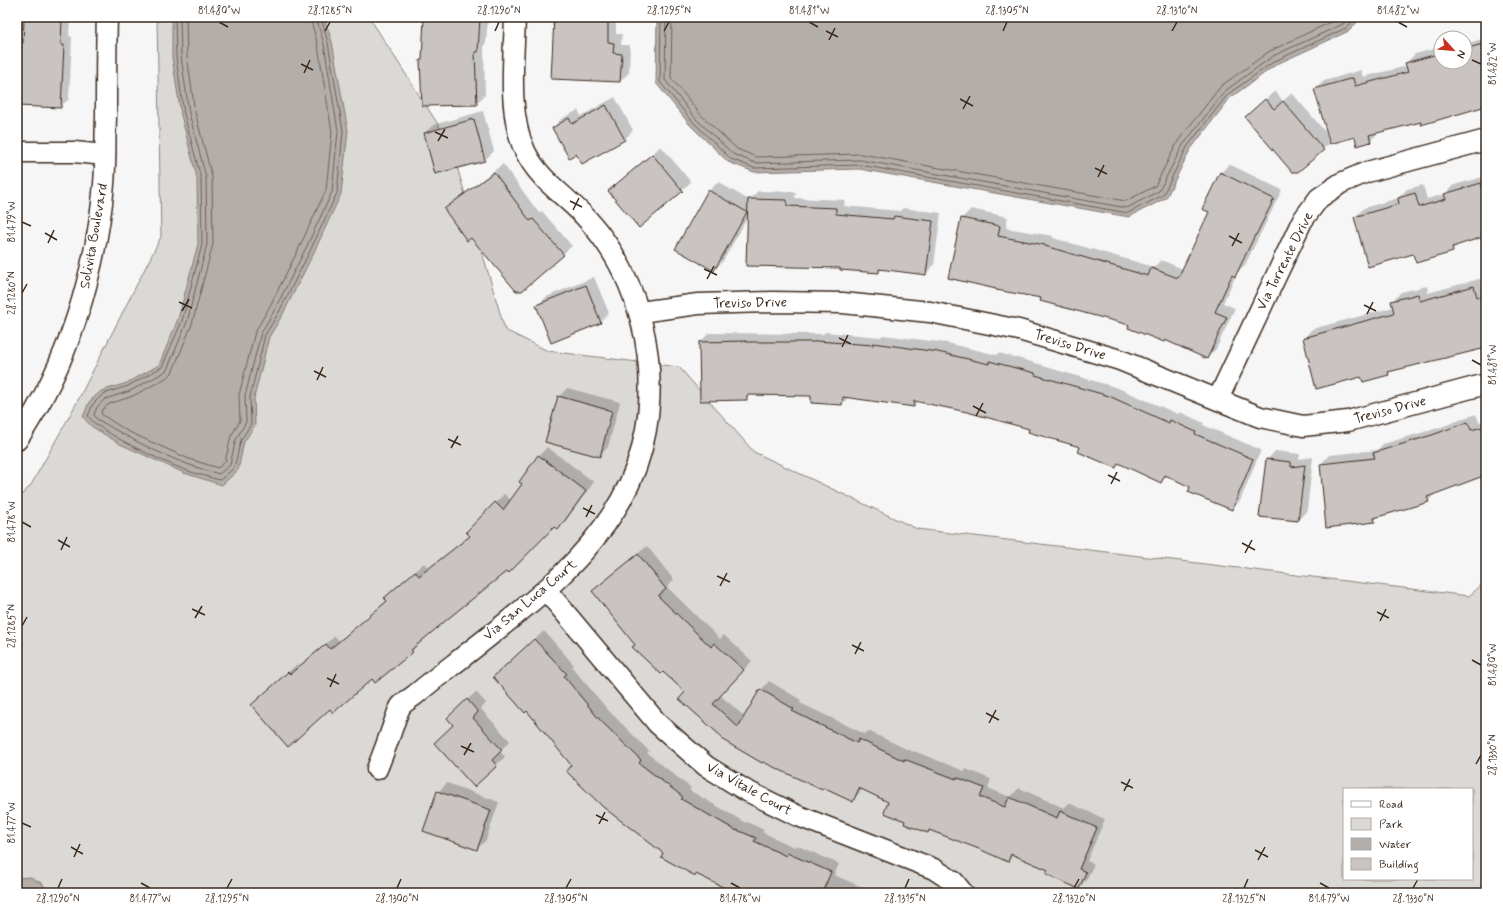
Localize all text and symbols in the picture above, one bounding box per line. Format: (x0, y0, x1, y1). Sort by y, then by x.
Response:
text: 81.480°W (198, 4, 240, 18)
text: 28.1285°N (308, 4, 352, 18)
text: 28.1290°N (477, 4, 521, 18)
text: 28.1295°N (647, 4, 691, 18)
text: 81.481°W (789, 4, 829, 18)
text: 28.1305°N (985, 4, 1029, 18)
text: 28.1310°N (1157, 4, 1198, 18)
text: 81.482°W (1377, 4, 1419, 18)
north arrow (1433, 30, 1473, 70)
text: 81.482°W (1486, 43, 1500, 85)
text: N (1453, 48, 1469, 61)
street label: Solivita Boulevard (76, 182, 112, 290)
text: 81.479°W (5, 202, 19, 242)
street label: Via Torrente Drive (1252, 209, 1318, 313)
text: 28.1280°N (5, 271, 19, 315)
street label: Treviso Drive (713, 293, 787, 313)
street label: Treviso Drive (1032, 326, 1108, 364)
text: 81.481°W (1486, 345, 1500, 385)
street label: Treviso Drive (1352, 392, 1428, 428)
text: 81.478°W (5, 502, 19, 543)
street label: Via San Luca Court (479, 555, 581, 644)
text: 28.1285°N (5, 604, 19, 648)
text: 81.480°W (1486, 644, 1500, 686)
text: 28.1330°N (1486, 734, 1500, 776)
street label: Via Vitale Court (703, 758, 795, 820)
legend (1343, 788, 1473, 880)
text: Road (1379, 797, 1403, 813)
text: 81.477°W (5, 802, 19, 844)
text: Park (1379, 817, 1403, 833)
text: Water (1379, 837, 1411, 853)
text: Building (1379, 857, 1419, 874)
text: 28.1290°N (36, 892, 80, 906)
text: 81.477°W (129, 892, 171, 906)
text: 28.1295°N (205, 892, 249, 906)
text: 28.1300°N (375, 892, 419, 906)
text: 28.1305°N (544, 892, 588, 906)
text: 81.478°W (720, 892, 761, 906)
text: 28.1315°N (884, 892, 926, 906)
text: 28.1320°N (1052, 892, 1096, 906)
text: 28.1325°N (1222, 892, 1266, 906)
text: 81.479°W (1309, 892, 1349, 906)
text: 28.1330°N (1392, 892, 1434, 906)

